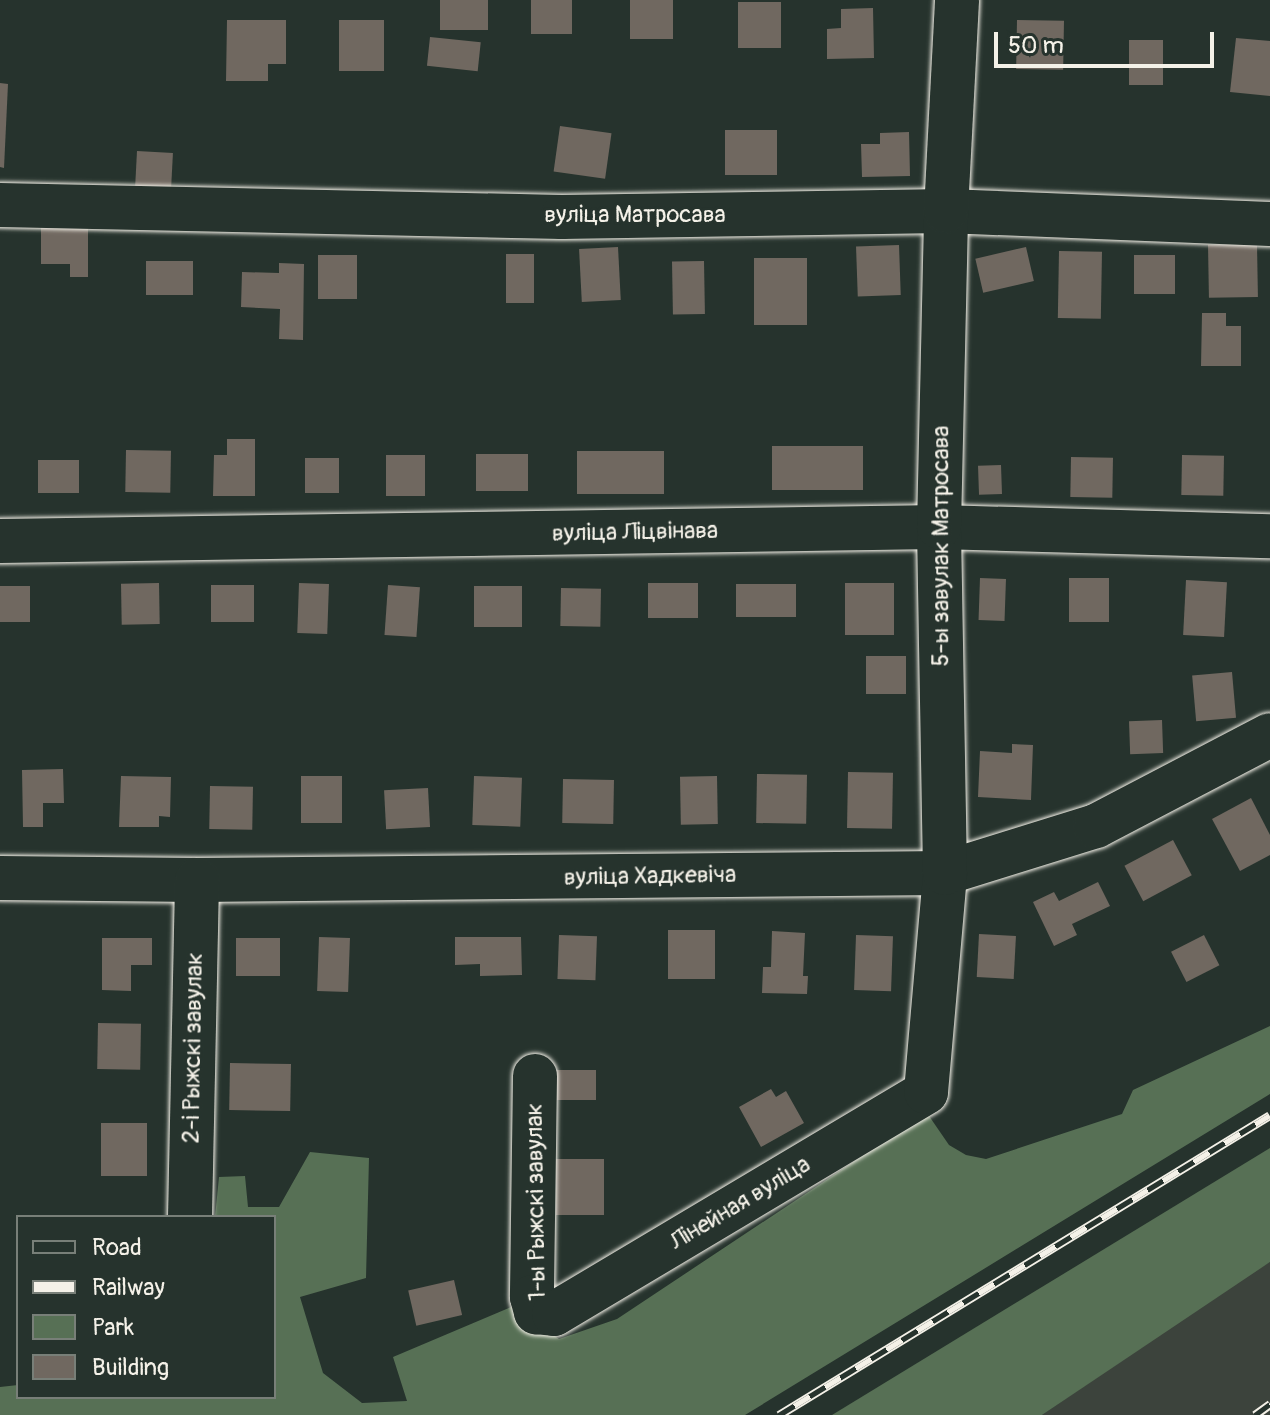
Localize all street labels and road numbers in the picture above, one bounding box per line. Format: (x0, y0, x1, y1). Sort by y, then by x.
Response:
street label: вуліца Матросава (544, 201, 726, 229)
street label: 5-ы завулак Матросава (927, 425, 955, 667)
street label: вуліца Ліцвінава (552, 516, 718, 548)
street label: вуліца Хадкевіча (564, 860, 736, 892)
street label: 2-і Рыжскі завулак (177, 952, 209, 1144)
street label: 1-ы Рыжскі завулак (520, 1103, 552, 1301)
street label: Лінейная вуліца (665, 1150, 815, 1256)

